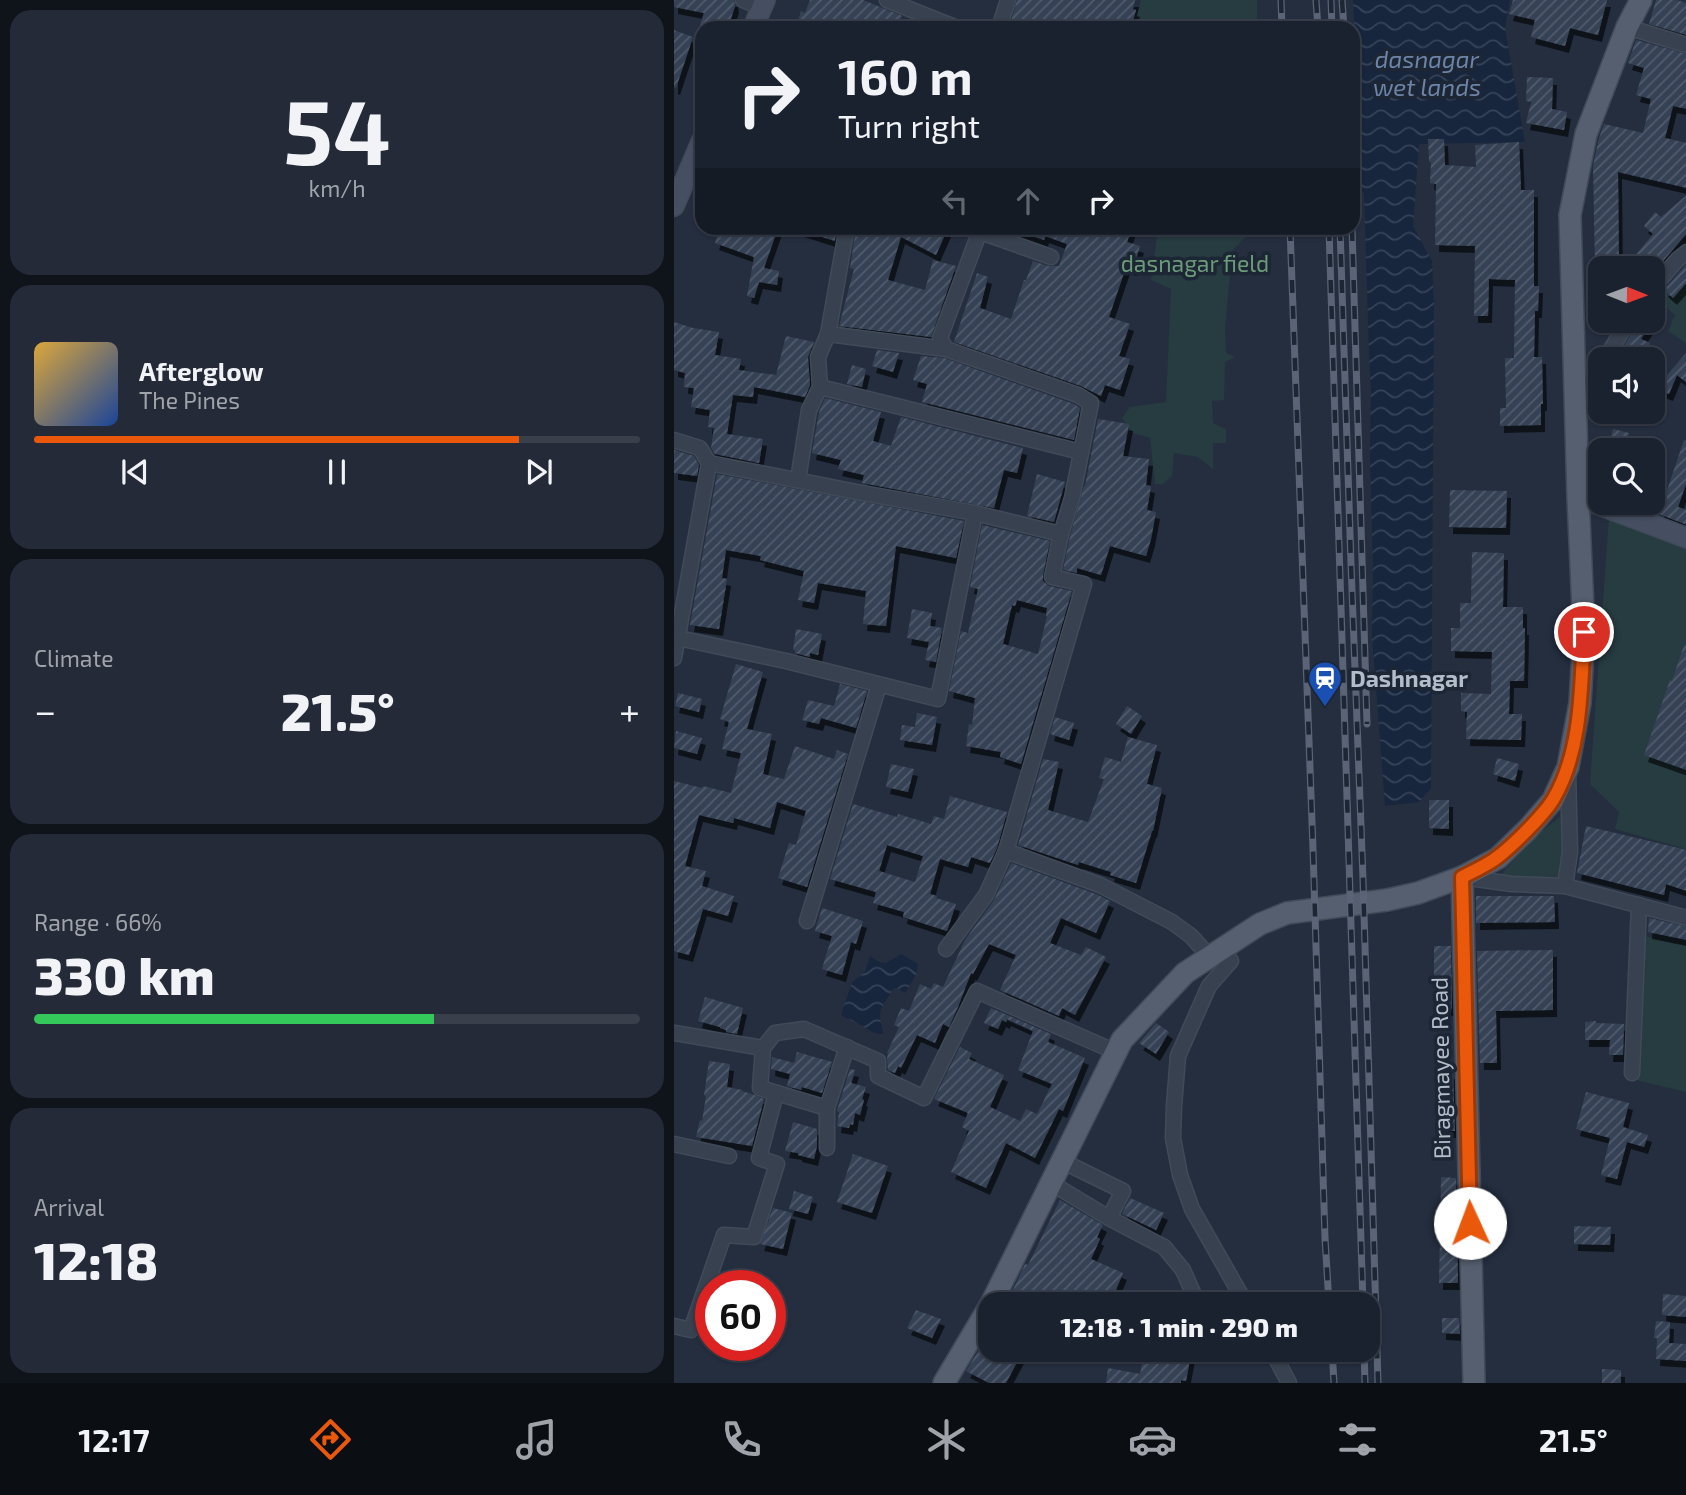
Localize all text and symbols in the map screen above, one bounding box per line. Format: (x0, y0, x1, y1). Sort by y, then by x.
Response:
water label: dasnagar wet lands (1373, 44, 1481, 101)
text: 160 m (838, 46, 973, 105)
icon: right (723, 49, 814, 140)
text: 54 (283, 74, 391, 183)
text: Turn right (838, 106, 980, 144)
text: km/h (308, 174, 366, 202)
icon: left (936, 182, 974, 220)
icon: ahead (1009, 182, 1047, 220)
icon: right (1082, 182, 1120, 220)
park label: dasnagar field (1121, 249, 1269, 277)
north arrow (1588, 256, 1664, 332)
map controls (1588, 256, 1665, 515)
button: sound (1588, 347, 1665, 424)
text: Afterglow (139, 355, 264, 386)
text: The Pines (139, 386, 240, 414)
button: search (1588, 438, 1665, 515)
icon: previous (116, 453, 154, 491)
icon: pause (318, 453, 356, 491)
icon: next (520, 453, 558, 491)
pin (1554, 602, 1614, 662)
icon: arrive (1565, 613, 1603, 651)
text: Climate (34, 644, 114, 672)
station icon: Dashnagar (1306, 659, 1344, 708)
place label: Dashnagar (1350, 664, 1468, 692)
text: 21.5° (281, 679, 395, 741)
text: − (34, 687, 56, 733)
text: + (619, 687, 640, 733)
text: Range · 66% (34, 908, 162, 936)
text: 330 km (34, 943, 215, 1005)
street label: Biragmayee Road (1424, 977, 1456, 1159)
position arrow (1433, 1186, 1507, 1260)
text: Arrival (34, 1193, 104, 1221)
text: 12:18 (34, 1228, 158, 1290)
speed limit sign: 60 (695, 1270, 786, 1361)
text: 12:18 · 1 min · 290 m (1060, 1311, 1298, 1342)
icon: directions (306, 1415, 355, 1464)
icon: music (512, 1415, 561, 1464)
icon: phone (717, 1415, 766, 1464)
icon: climate (922, 1415, 971, 1464)
icon: car (1128, 1415, 1177, 1464)
icon: filters (1333, 1415, 1382, 1464)
text: 12:17 (78, 1420, 150, 1458)
text: 21.5° (1539, 1420, 1608, 1458)

